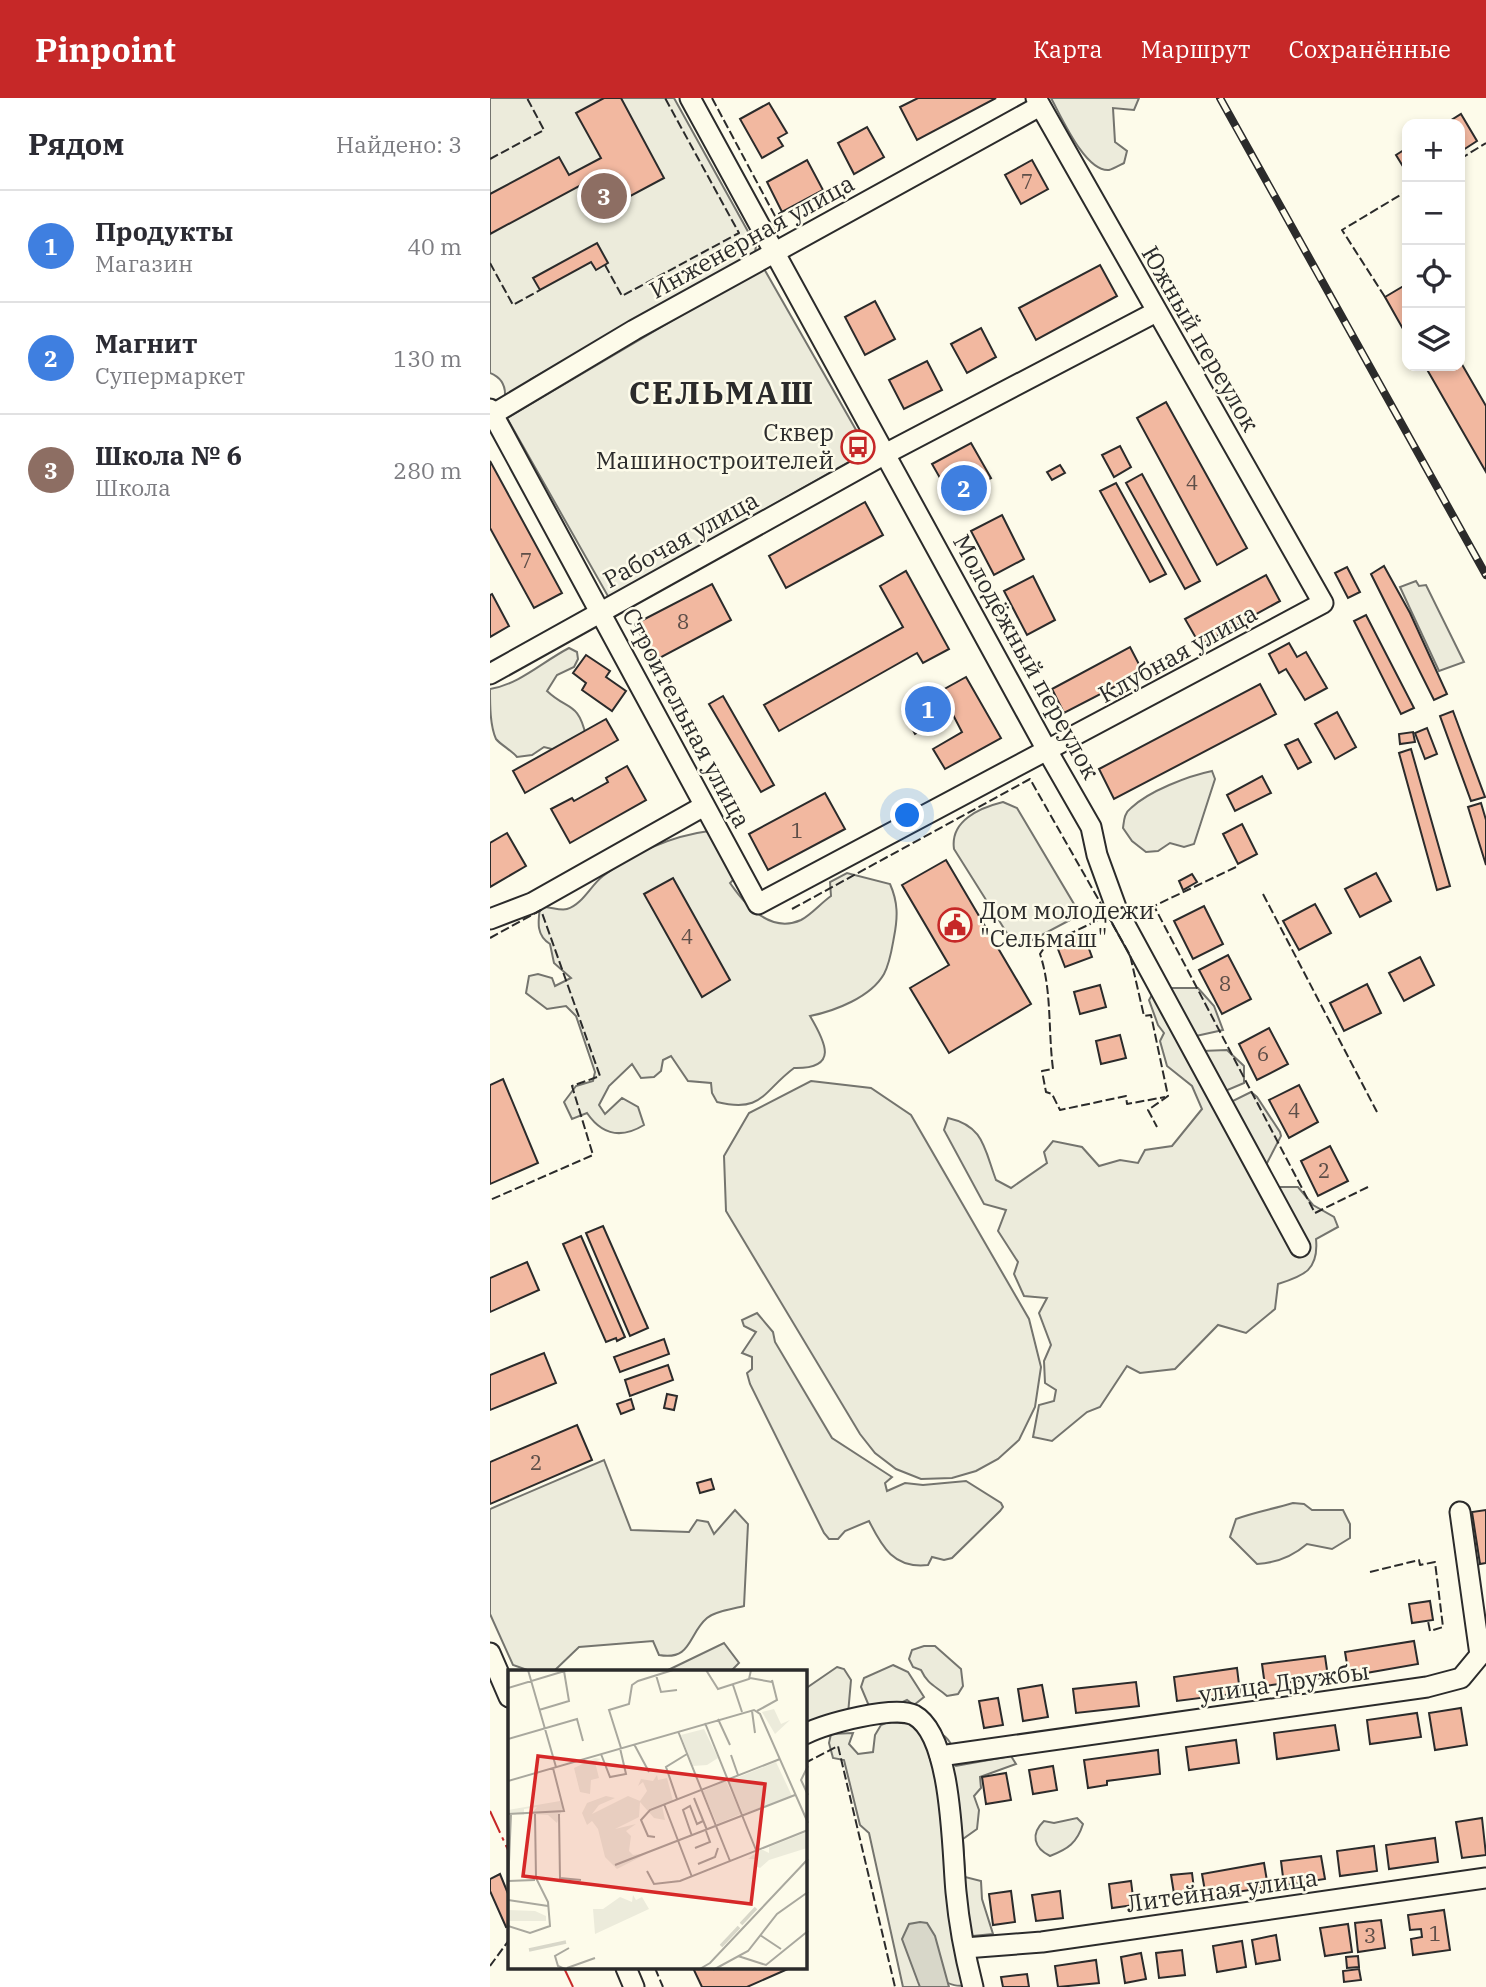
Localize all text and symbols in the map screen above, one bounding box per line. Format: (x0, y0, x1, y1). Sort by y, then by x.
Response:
text: Pinpoint (35, 28, 176, 71)
text: Карта (1033, 33, 1103, 65)
text: Маршрут (1141, 33, 1250, 65)
text: Сохранённые (1288, 33, 1451, 65)
map controls (1402, 119, 1465, 371)
button: + (1402, 119, 1465, 182)
text: Рядом (28, 124, 124, 163)
text: Найдено: 3 (336, 129, 462, 159)
street label: Инженерная улица (643, 167, 860, 306)
house number: 7 (1021, 167, 1033, 195)
pin: 3 (581, 170, 627, 222)
button: − (1402, 182, 1465, 245)
text: Продукты (95, 214, 233, 248)
text: 1 (44, 231, 58, 261)
text: 40 m (407, 231, 462, 261)
street label: Южный переулок (1135, 240, 1267, 437)
button: locate (1402, 245, 1465, 308)
text: Магазин (95, 248, 193, 278)
button: layers (1402, 308, 1465, 371)
text: Магнит (95, 326, 197, 360)
text: 2 (44, 343, 58, 373)
text: 130 m (393, 343, 462, 373)
text: Супермаркет (95, 360, 245, 390)
district label: СЕЛЬМАШ (629, 371, 815, 413)
place label: Сквер Машиностроителей (596, 416, 834, 476)
bus stop icon: Сквер Машиностроителей (839, 428, 877, 466)
text: Школа № 6 (95, 438, 242, 472)
text: 3 (44, 455, 58, 485)
text: 280 m (393, 455, 462, 485)
pin: 2 (941, 462, 987, 514)
house number: 4 (1186, 468, 1198, 496)
text: Школа (95, 472, 171, 502)
street label: Рабочая улица (597, 483, 764, 595)
street label: Молодёжный переулок (946, 528, 1108, 785)
house number: 7 (520, 546, 532, 574)
street label: Клубная улица (1092, 596, 1263, 710)
street label: Строительная улица (615, 602, 758, 833)
house number: 8 (677, 607, 689, 635)
pin: 1 (905, 683, 951, 735)
your location (890, 798, 924, 832)
house number: 1 (791, 816, 803, 844)
place label: Дом молодежи "Сельмаш" (980, 894, 1155, 954)
public building icon: Дом молодежи "Сельмаш" (936, 906, 974, 944)
house number: 4 (681, 922, 693, 950)
house number: 8 (1219, 969, 1231, 997)
house number: 6 (1257, 1039, 1269, 1067)
house number: 4 (1288, 1096, 1300, 1124)
house number: 2 (1318, 1156, 1330, 1184)
house number: 2 (530, 1448, 542, 1476)
street label: улица Дружбы (1196, 1654, 1371, 1710)
inset map (508, 1670, 807, 1969)
street label: Литейная улица (1124, 1861, 1320, 1919)
house number: 1 (1429, 1919, 1441, 1947)
house number: 3 (1364, 1921, 1376, 1949)

